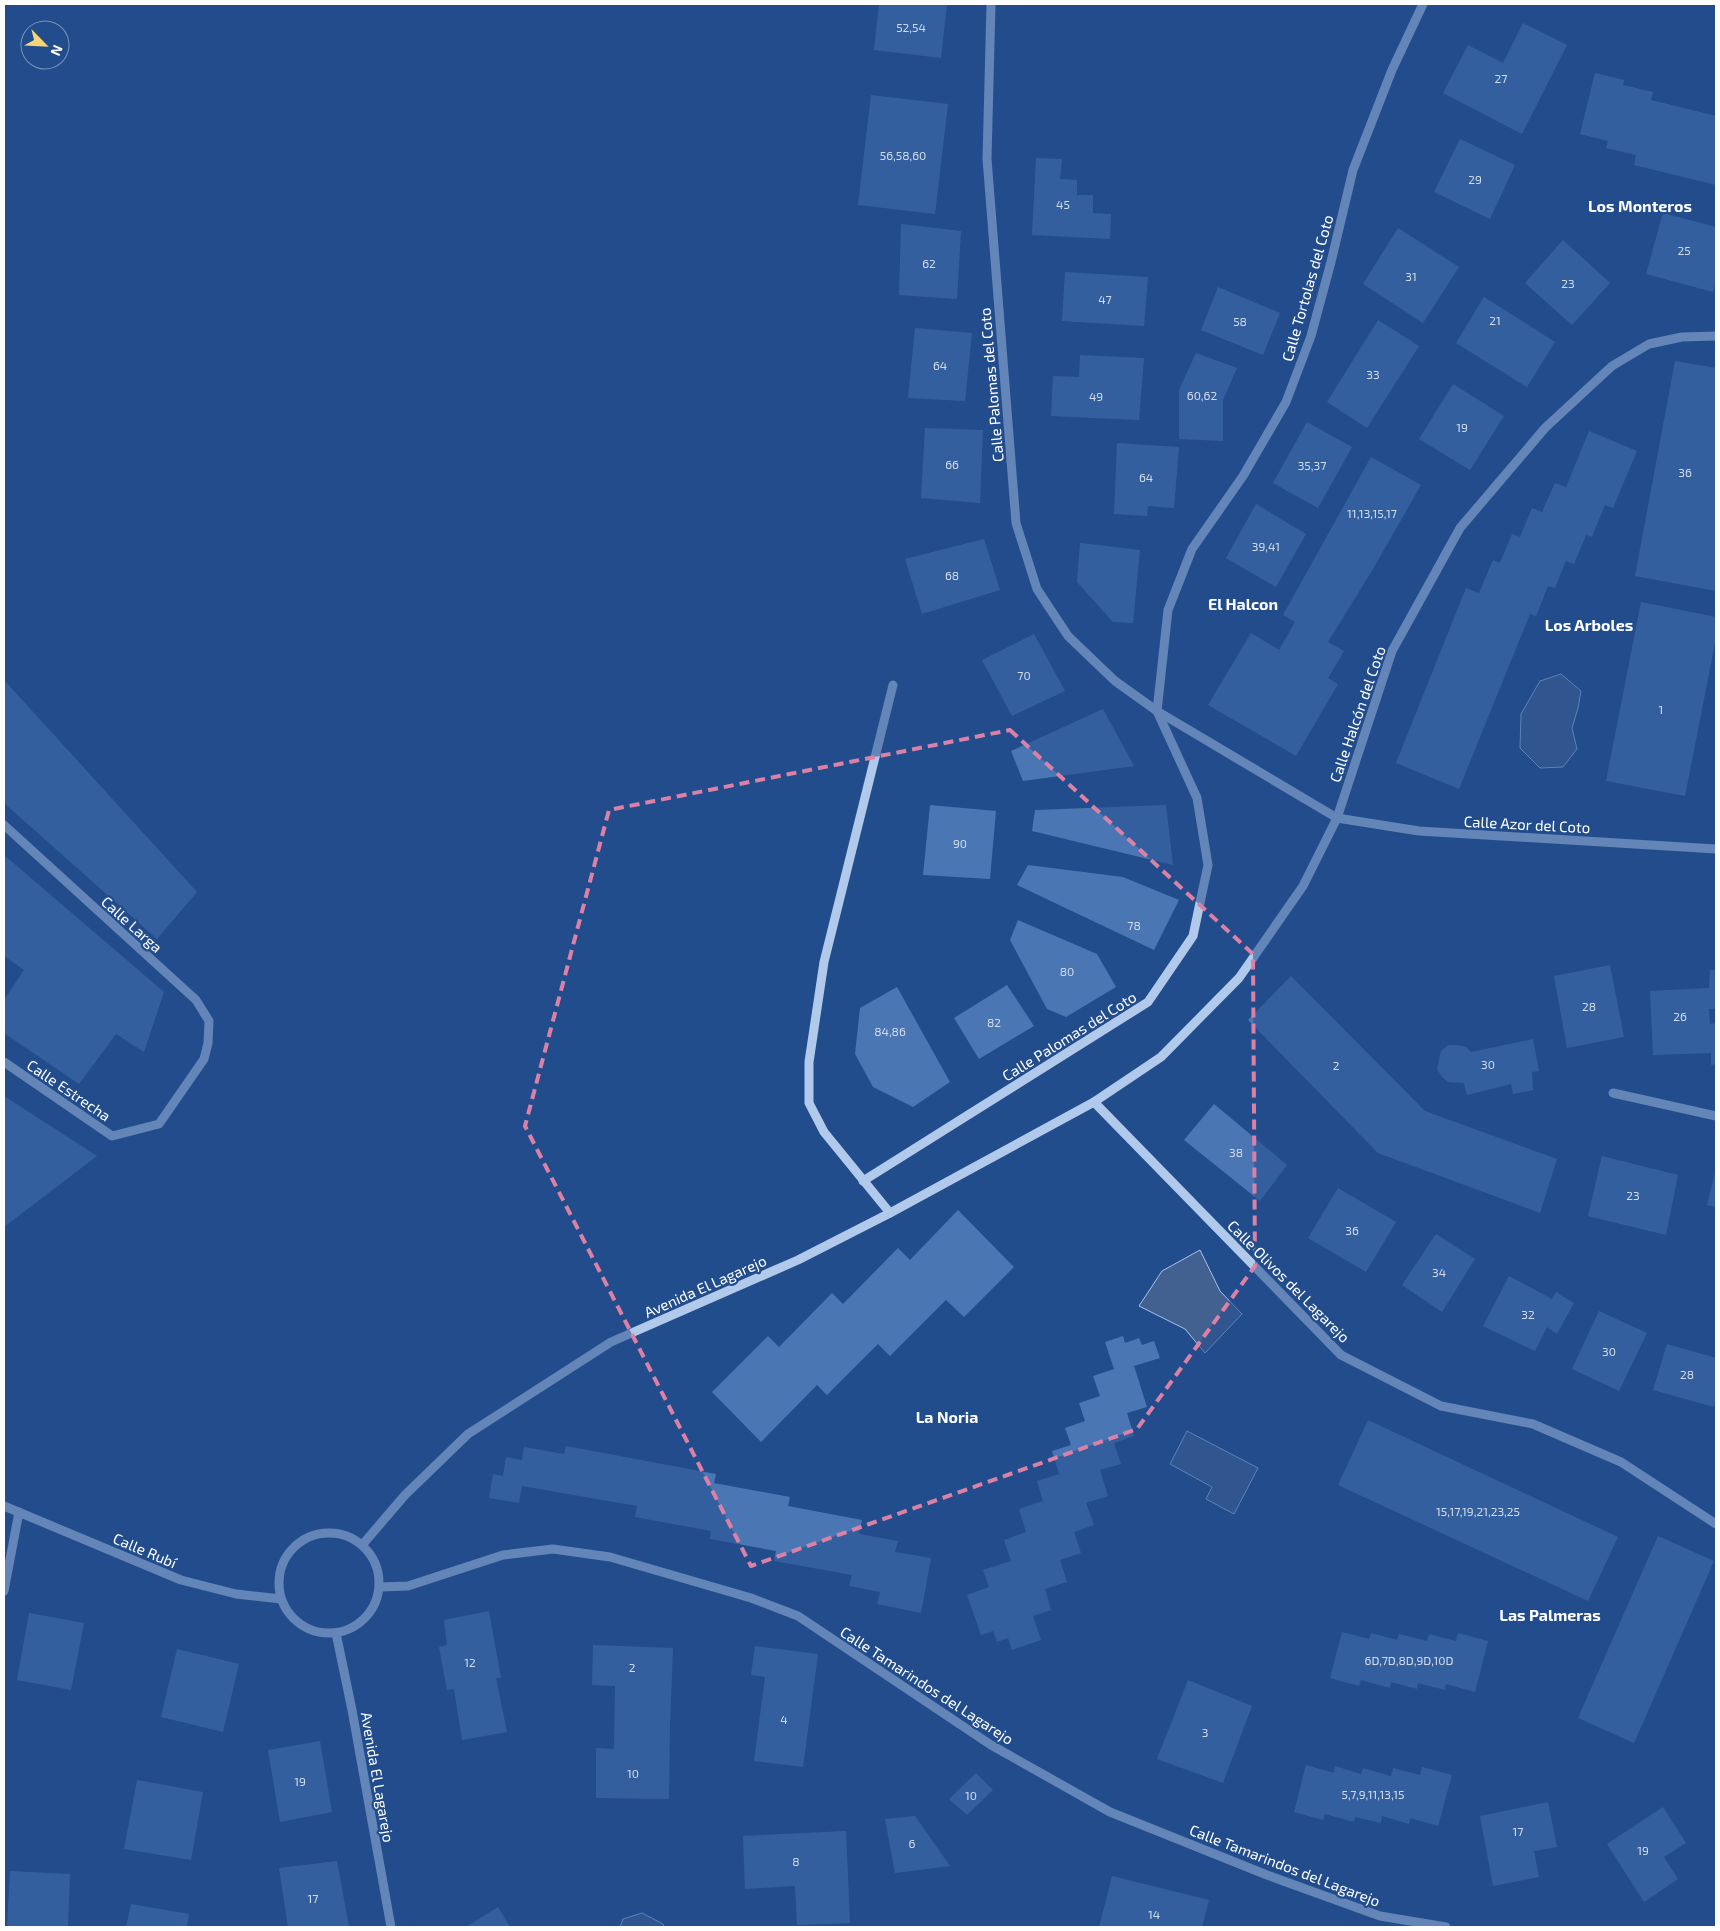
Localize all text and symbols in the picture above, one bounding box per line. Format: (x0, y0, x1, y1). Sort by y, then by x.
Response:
north arrow (20, 20, 70, 70)
house number: 52,54 (896, 20, 926, 34)
text: N (48, 42, 67, 59)
house number: 27 (1495, 71, 1507, 85)
house number: 56,58,60 (880, 148, 926, 162)
house number: 29 (1468, 172, 1482, 186)
district label: Los Monteros (1588, 196, 1692, 215)
house number: 45 (1056, 197, 1070, 211)
street label: Calle Tortolas del Coto (1277, 213, 1337, 363)
house number: 25 (1677, 243, 1691, 257)
house number: 62 (922, 256, 936, 270)
house number: 31 (1405, 269, 1417, 283)
house number: 23 (1561, 276, 1575, 290)
house number: 47 (1098, 292, 1112, 306)
street label: Calle Palomas del Coto (975, 307, 1007, 463)
house number: 21 (1489, 313, 1501, 327)
house number: 58 (1233, 314, 1247, 328)
house number: 64 (933, 358, 947, 372)
house number: 33 (1366, 367, 1380, 381)
house number: 60,62 (1187, 388, 1217, 402)
house number: 49 (1089, 389, 1103, 403)
house number: 19 (1456, 420, 1468, 434)
house number: 66 (945, 457, 959, 471)
house number: 35,37 (1298, 458, 1326, 472)
house number: 36 (1678, 465, 1692, 479)
house number: 64 (1139, 470, 1153, 484)
house number: 11,13,15,17 (1347, 506, 1397, 520)
house number: 39,41 (1252, 539, 1280, 553)
house number: 68 (945, 568, 959, 582)
district label: El Halcon (1208, 594, 1278, 613)
district label: Los Arboles (1545, 615, 1633, 634)
street label: Calle Halcón del Coto (1325, 643, 1389, 785)
house number: 70 (1017, 668, 1031, 682)
house number: 1 (1659, 702, 1663, 716)
street label: Calle Azor del Coto (1463, 812, 1591, 836)
house number: 90 (953, 836, 967, 850)
street label: Calle Larga (98, 892, 166, 956)
house number: 78 (1127, 918, 1141, 932)
house number: 80 (1060, 964, 1074, 978)
street label: Calle Palomas del Coto (999, 987, 1139, 1085)
house number: 28 (1582, 999, 1596, 1013)
house number: 26 (1673, 1009, 1687, 1023)
house number: 82 (987, 1015, 1001, 1029)
house number: 84,86 (874, 1024, 906, 1038)
street label: Calle Estrecha (24, 1055, 114, 1125)
house number: 30 (1481, 1057, 1495, 1071)
house number: 2 (1333, 1058, 1340, 1072)
house number: 38 (1229, 1145, 1243, 1159)
house number: 23 (1626, 1188, 1640, 1202)
street label: Calle Olivos del Lagarejo (1223, 1216, 1354, 1347)
house number: 36 (1345, 1223, 1359, 1237)
street label: Avenida El Lagarejo (641, 1251, 769, 1322)
house number: 34 (1432, 1265, 1446, 1279)
house number: 32 (1521, 1307, 1535, 1321)
house number: 30 (1602, 1344, 1616, 1358)
house number: 28 (1680, 1367, 1694, 1381)
district label: La Noria (916, 1407, 978, 1426)
house number: 15,17,19,21,23,25 (1436, 1504, 1520, 1518)
street label: Calle Rubí (111, 1529, 181, 1572)
district label: Las Palmeras (1499, 1605, 1601, 1624)
street label: Calle Tamarindos del Lagarejo (836, 1622, 1017, 1749)
house number: 6D,7D,8D,9D,10D (1365, 1653, 1453, 1667)
house number: 12 (464, 1655, 476, 1669)
house number: 2 (629, 1660, 636, 1674)
street label: Avenida El Lagarejo (357, 1710, 398, 1844)
house number: 4 (780, 1712, 788, 1726)
house number: 3 (1202, 1725, 1208, 1739)
house number: 10 (627, 1766, 639, 1780)
house number: 19 (294, 1774, 306, 1788)
house number: 5,7,9,11,13,15 (1342, 1787, 1404, 1801)
house number: 10 (965, 1788, 977, 1802)
street label: Calle Tamarindos del Lagarejo (1187, 1820, 1383, 1911)
house number: 17 (1513, 1824, 1523, 1838)
house number: 6 (909, 1836, 916, 1850)
house number: 19 (1637, 1843, 1649, 1857)
house number: 8 (792, 1854, 800, 1868)
house number: 17 (308, 1891, 318, 1905)
house number: 14 (1148, 1907, 1160, 1921)

